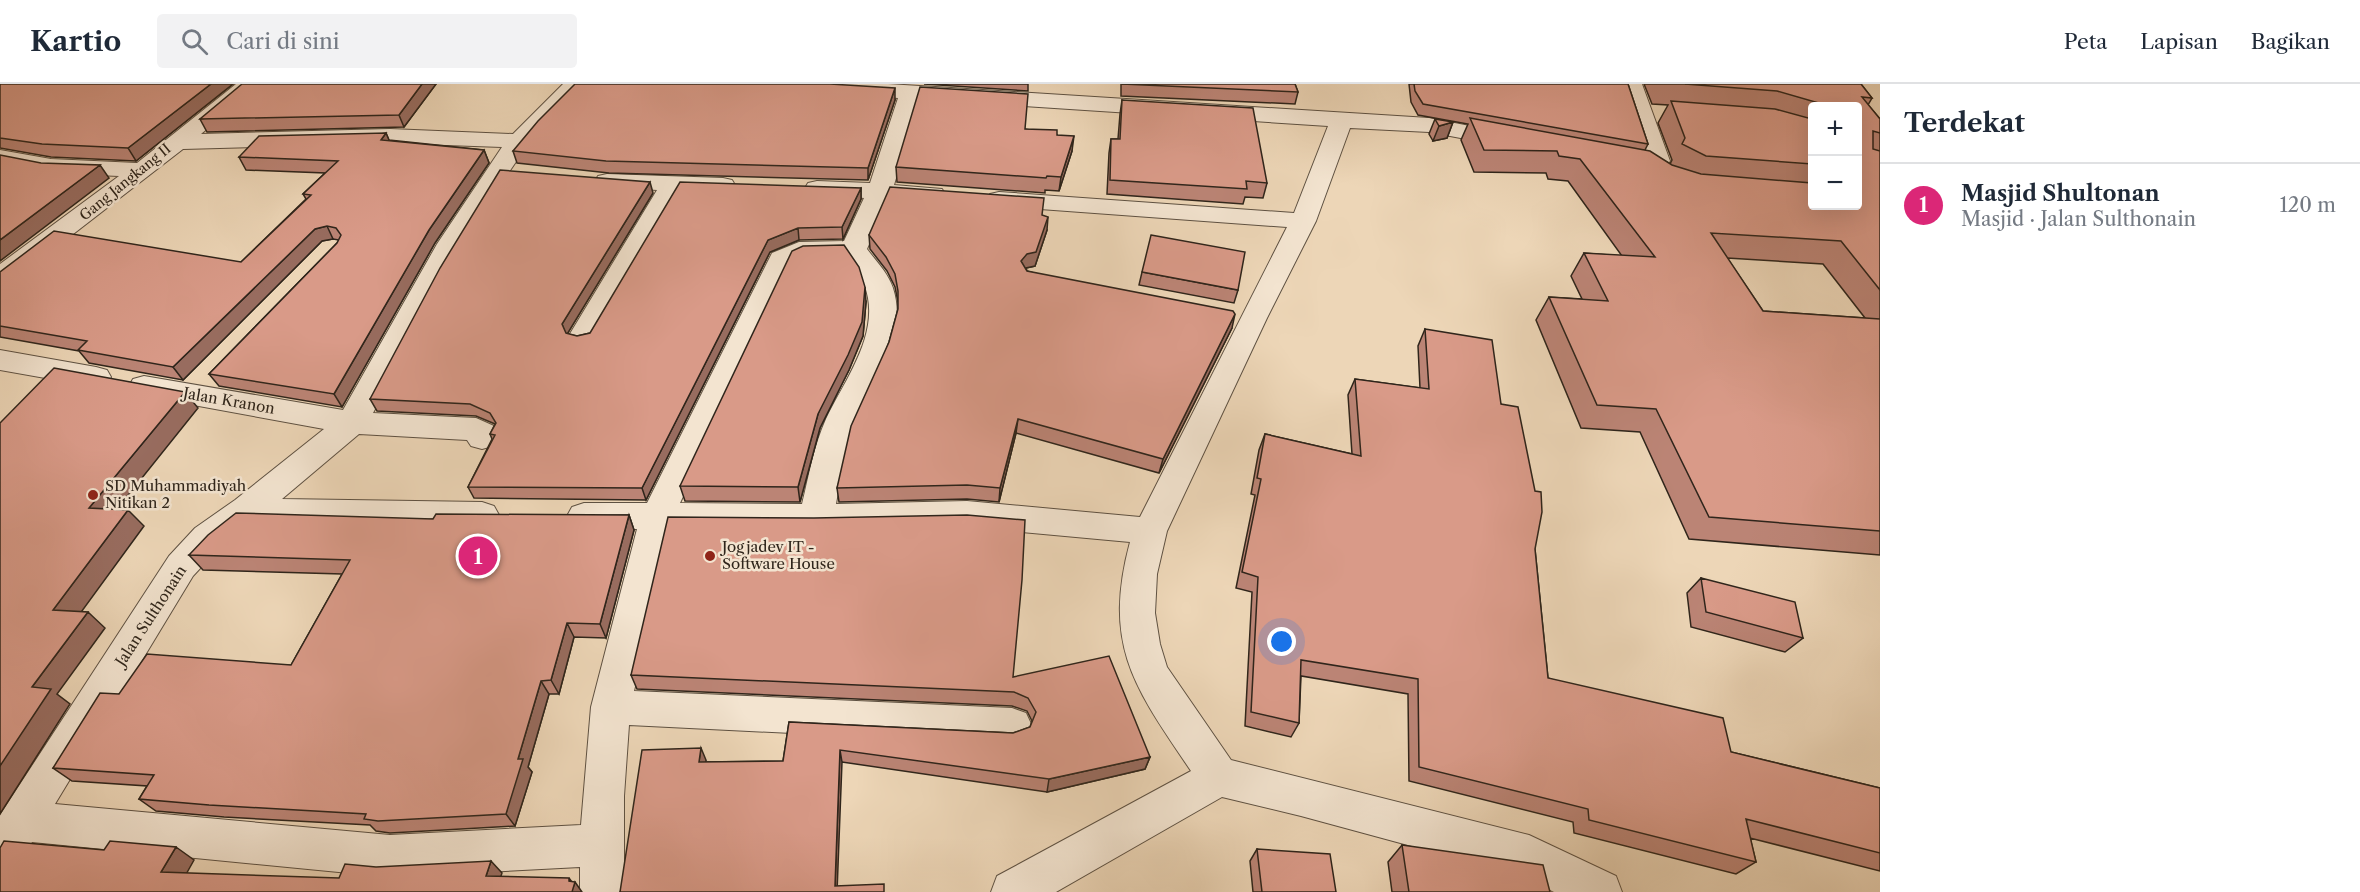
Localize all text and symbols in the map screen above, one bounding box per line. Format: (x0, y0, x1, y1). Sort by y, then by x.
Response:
search box (157, 14, 577, 68)
text: Kartio (30, 24, 121, 58)
icon: search (178, 25, 211, 58)
text: Cari di sini (226, 28, 339, 55)
text: Peta (2064, 29, 2107, 54)
text: Lapisan (2140, 29, 2218, 54)
text: Bagikan (2251, 29, 2330, 54)
map controls (1808, 102, 1862, 210)
button: + (1808, 102, 1862, 156)
text: Terdekat (1904, 107, 2025, 139)
street label: Gang Jangkang II (76, 140, 174, 224)
button: − (1808, 156, 1862, 210)
text: Masjid Shultonan (1961, 180, 2159, 207)
text: 1 (1919, 193, 1928, 217)
text: 120 m (2279, 193, 2336, 217)
text: Masjid · Jalan Sulthonain (1961, 207, 2196, 231)
street label: Jalan Kranon (180, 383, 277, 418)
place label: SD Muhammadiyah Nitikan 2 (105, 476, 247, 512)
marker: SD Muhammadiyah Nitikan 2 (86, 488, 100, 502)
pin: 1 (458, 534, 498, 578)
place label: Jogjadev IT - Software House (720, 537, 835, 573)
marker: Jogjadev IT - Software House (703, 549, 717, 563)
street label: Jalan Sulthonain (110, 561, 191, 671)
your location (1267, 627, 1296, 656)

